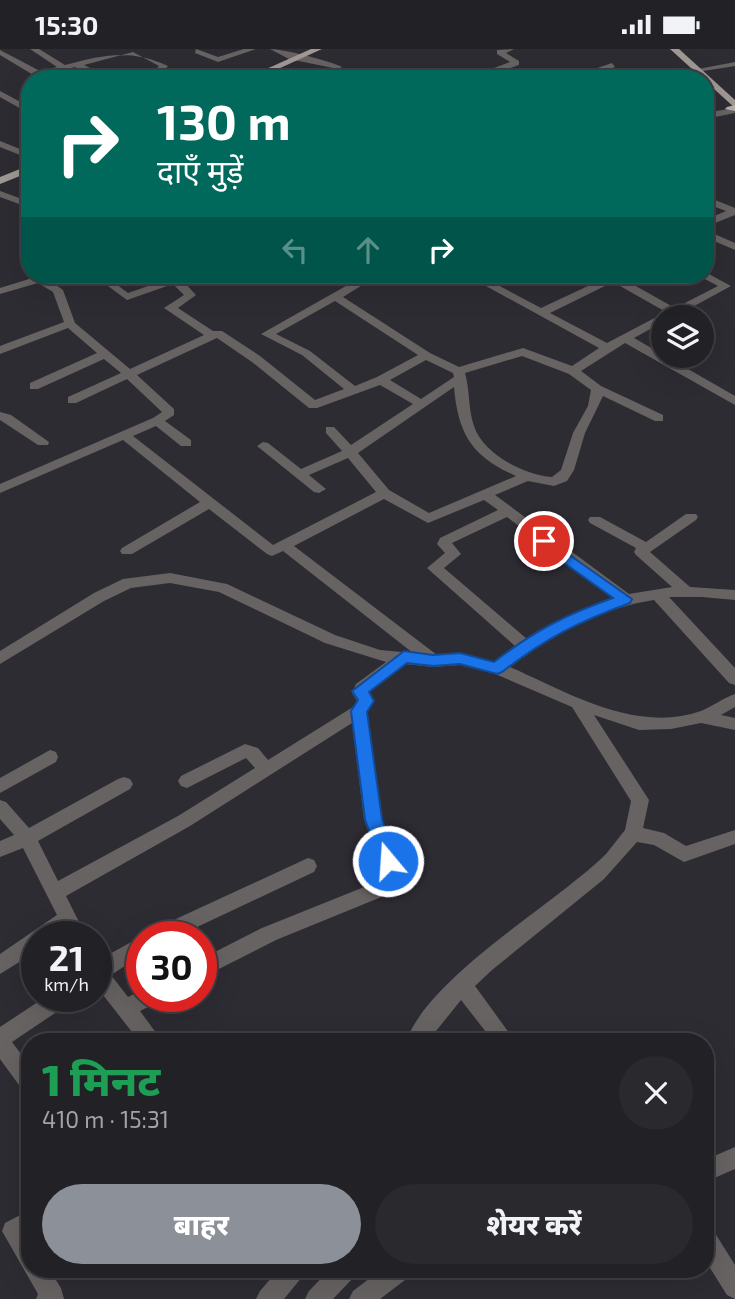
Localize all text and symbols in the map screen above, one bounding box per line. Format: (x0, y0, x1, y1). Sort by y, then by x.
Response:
text: 15:30 (35, 9, 98, 40)
text: 130 m (157, 91, 291, 150)
icon: right (42, 98, 133, 189)
text: दाएँ मुड़ें (157, 151, 243, 189)
icon: left (276, 231, 314, 269)
icon: ahead (349, 231, 387, 269)
icon: right (422, 231, 460, 269)
map controls (651, 305, 714, 368)
button: layers (651, 305, 714, 368)
pin (514, 511, 574, 571)
icon: arrive (525, 522, 563, 560)
position arrow (351, 824, 425, 898)
speed limit sign: 30 (126, 921, 217, 1012)
text: 21 (49, 936, 84, 978)
text: km/h (44, 973, 89, 995)
text: 1 मिनट (42, 1054, 160, 1104)
button: close (619, 1056, 693, 1130)
text: 410 m · 15:31 (42, 1105, 169, 1133)
button: बाहर (42, 1184, 361, 1264)
button: शेयर करें (375, 1184, 693, 1264)

